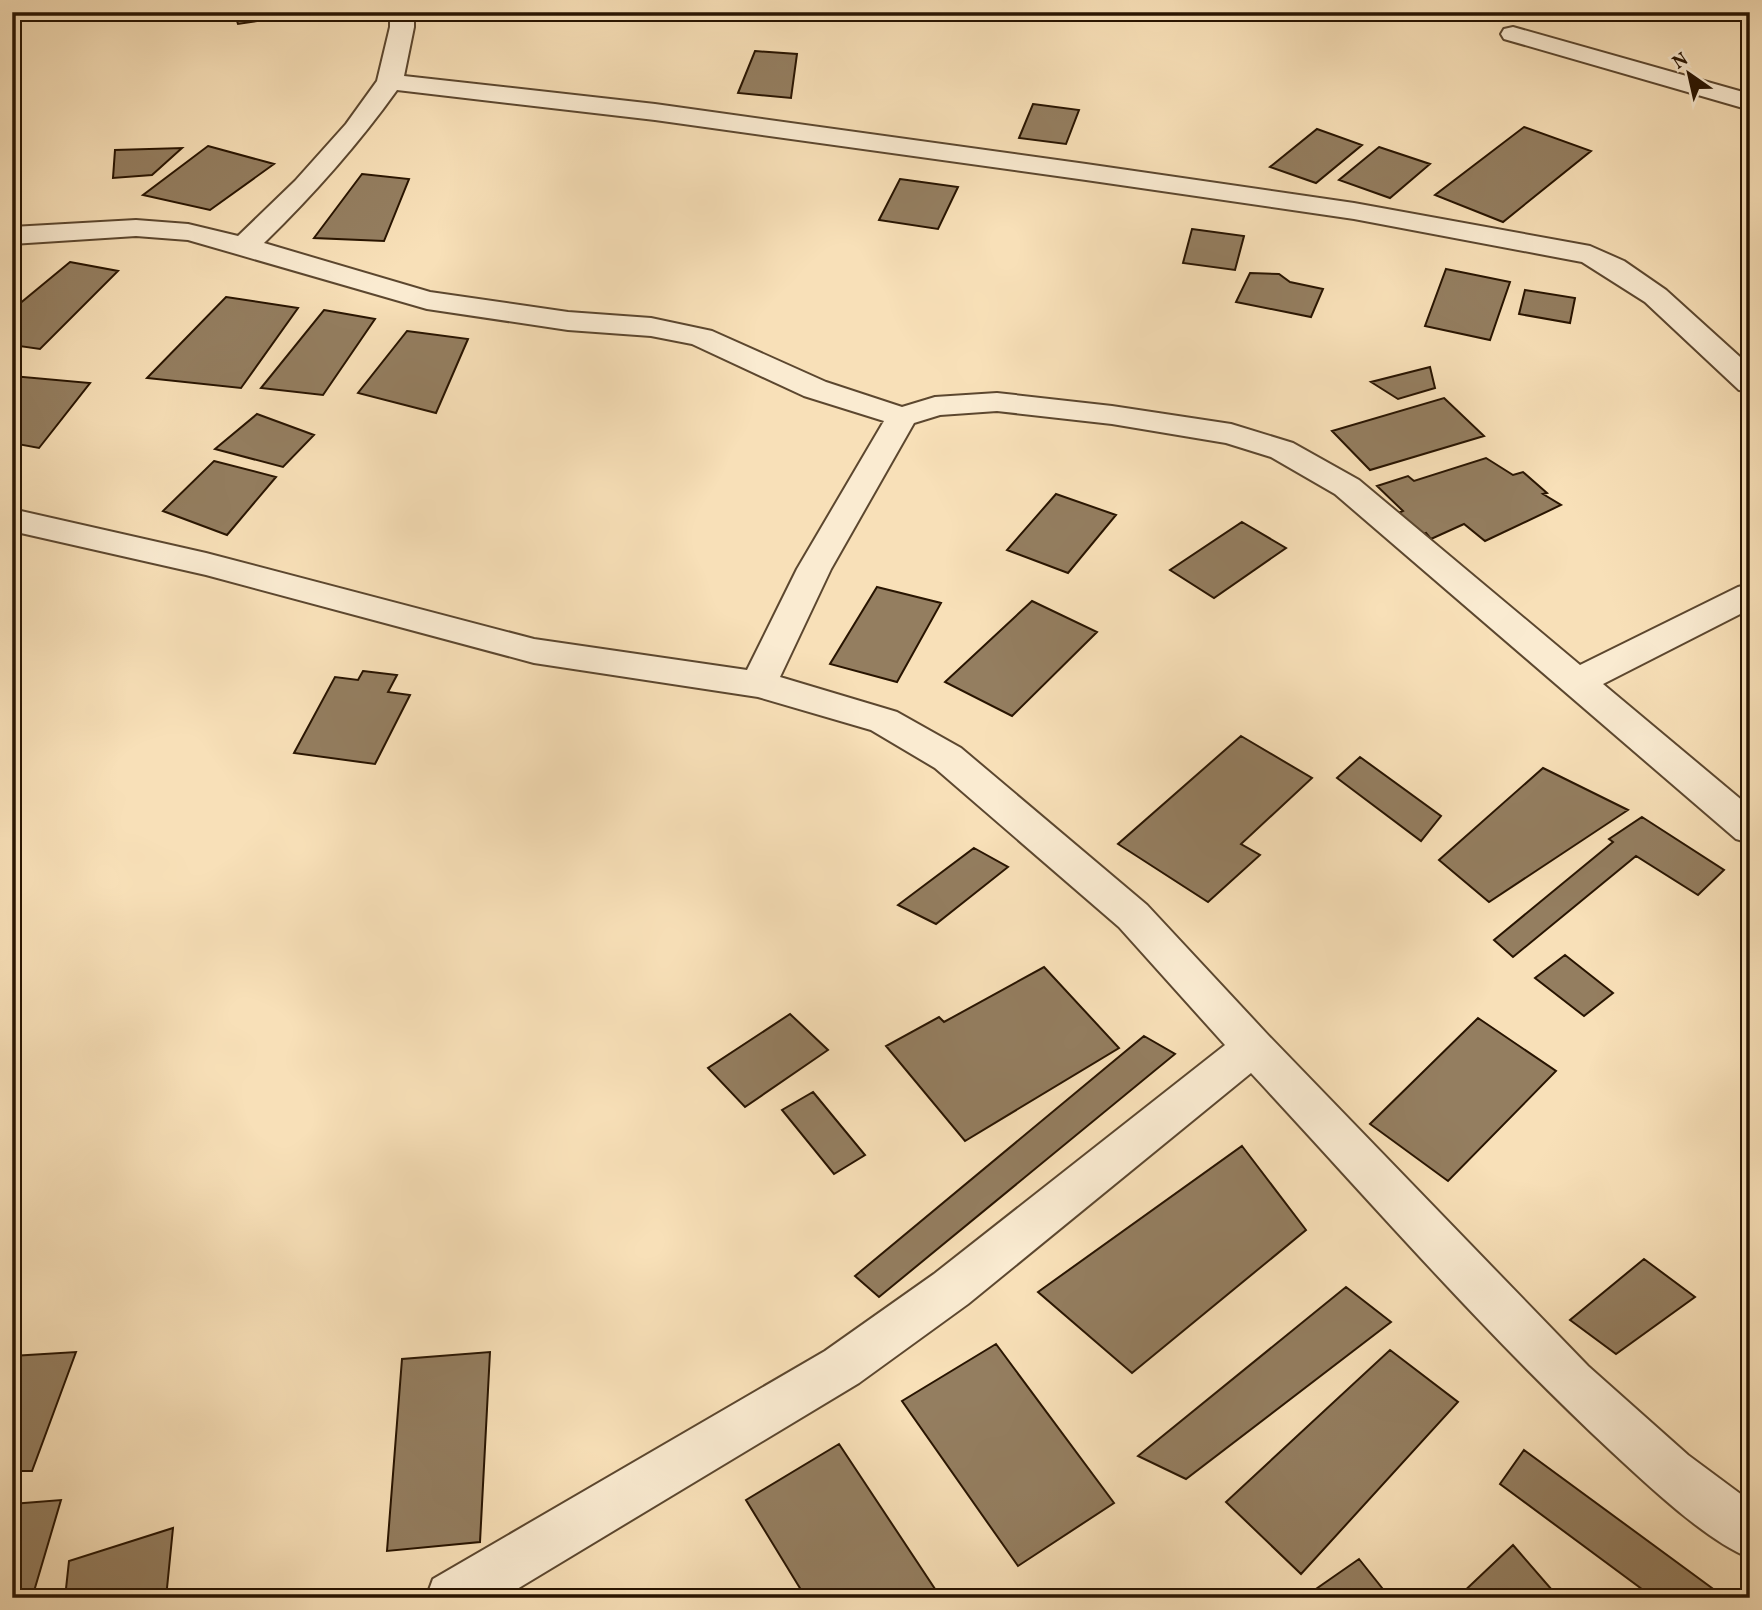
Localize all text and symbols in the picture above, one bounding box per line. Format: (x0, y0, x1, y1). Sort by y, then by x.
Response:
north arrow (1654, 38, 1724, 108)
text: N (1668, 47, 1694, 76)

